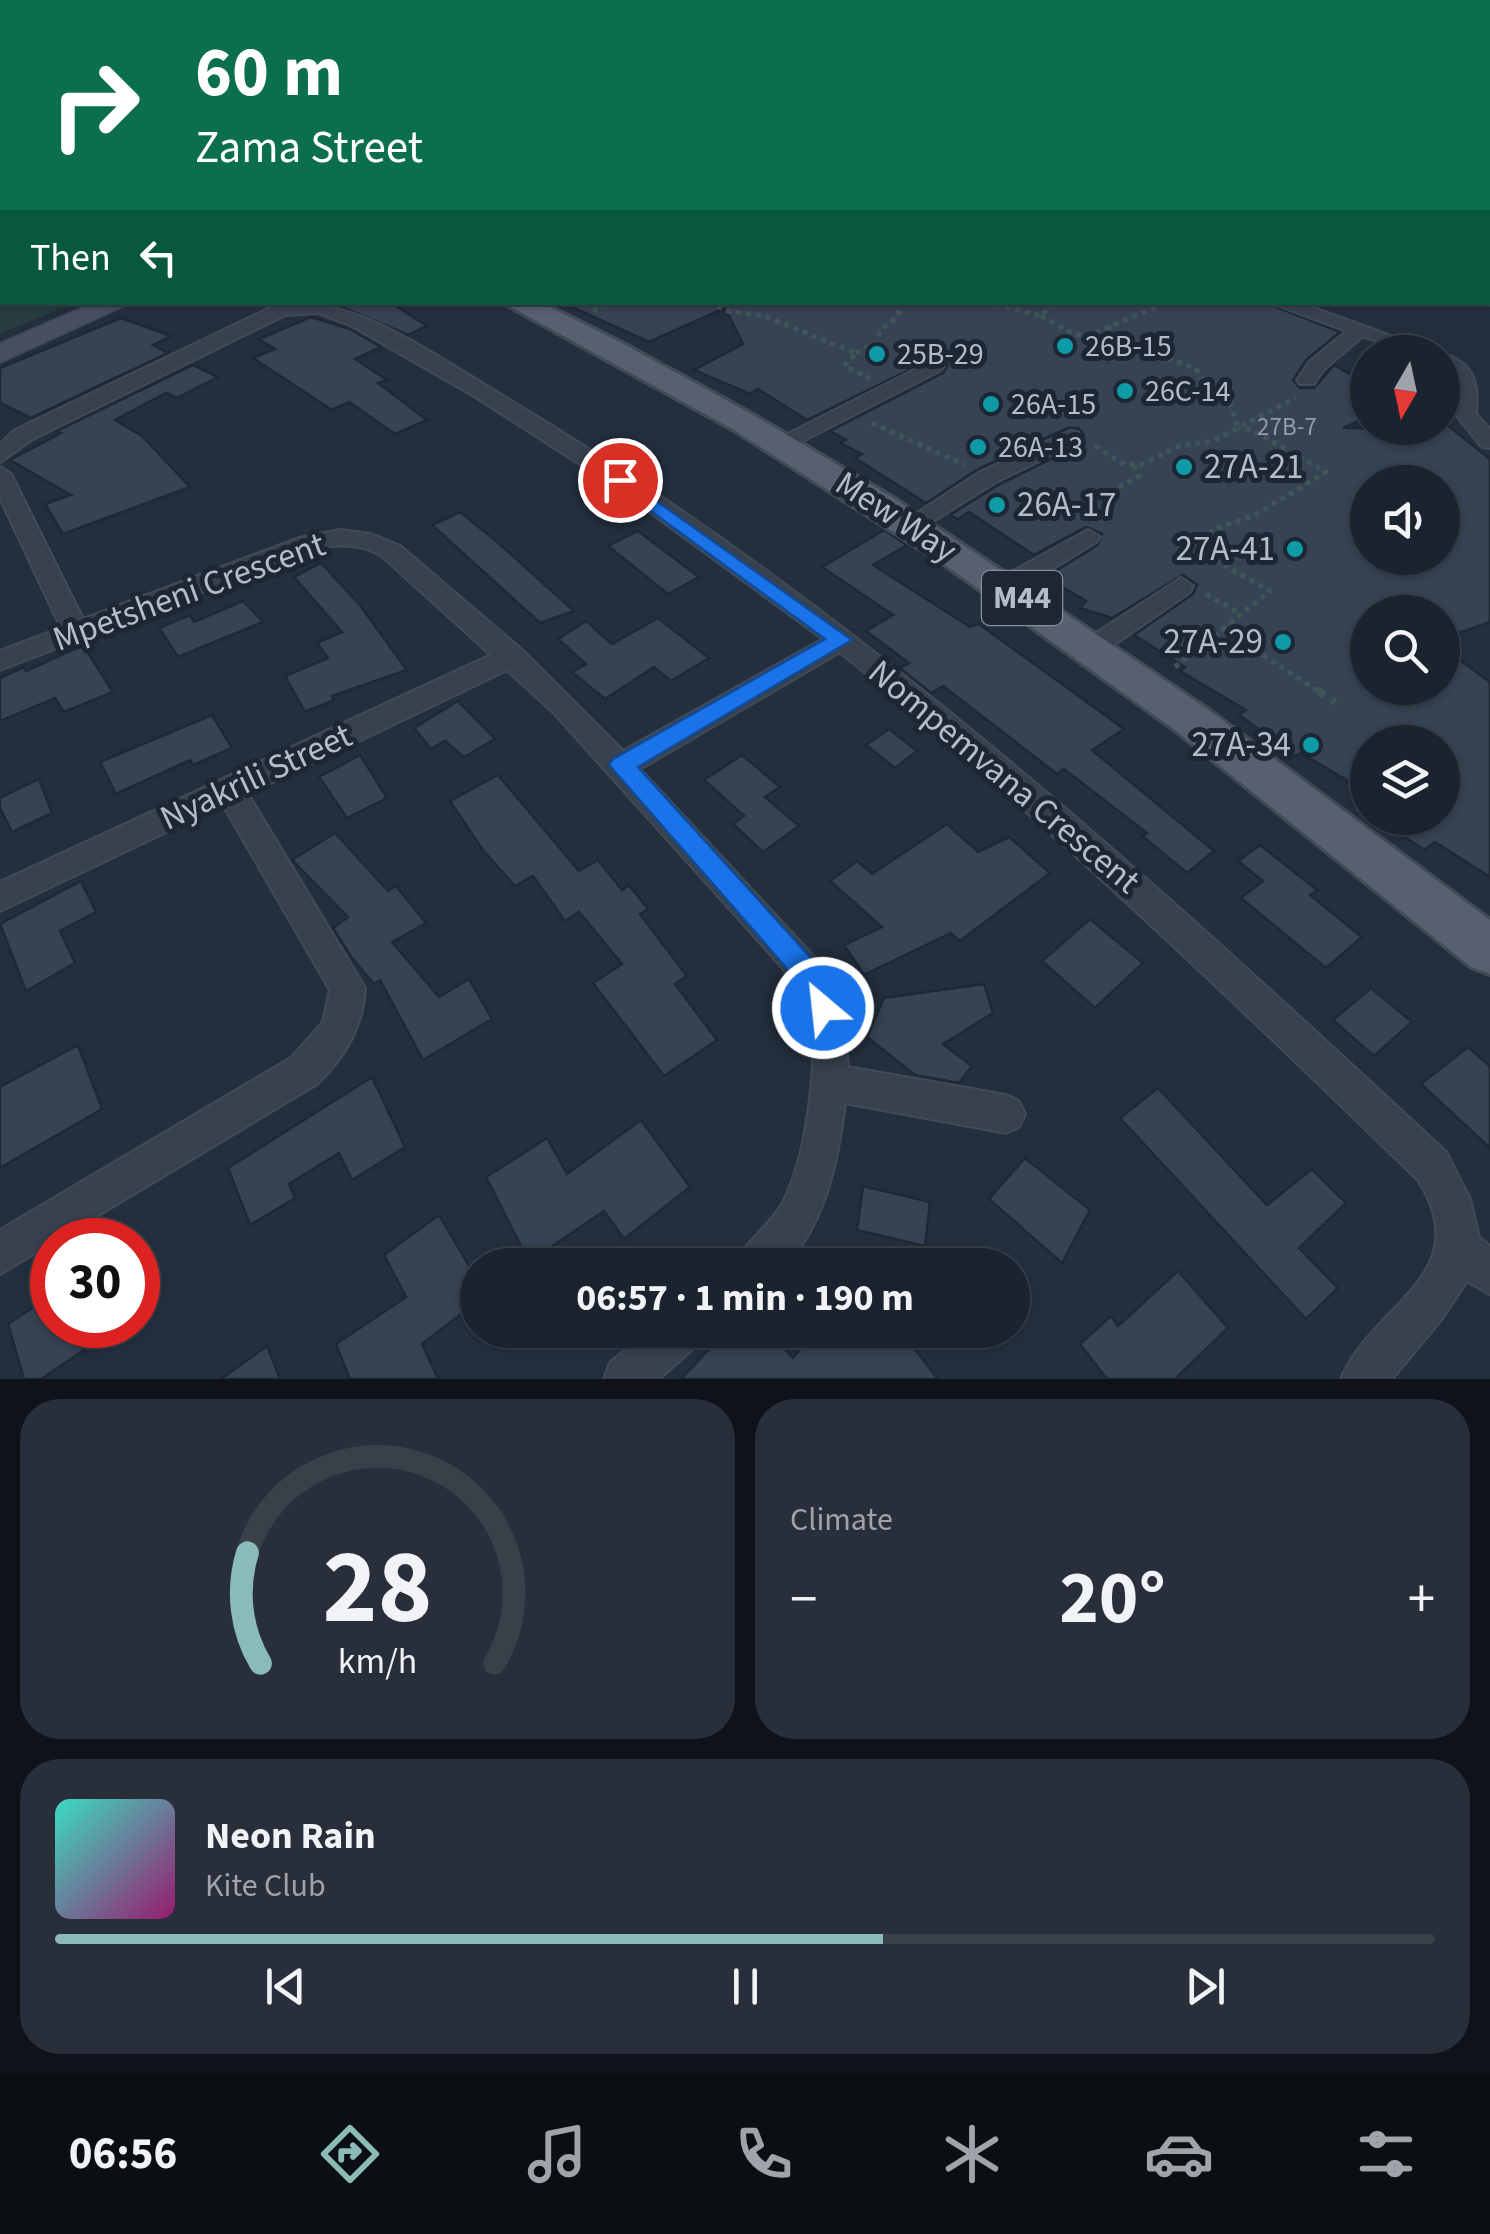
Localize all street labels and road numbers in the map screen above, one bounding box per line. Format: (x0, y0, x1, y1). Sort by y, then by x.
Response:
street label: Mew Way (825, 459, 967, 575)
street label: Mpetsheni Crescent (46, 519, 332, 664)
road number: M44 (982, 571, 1062, 625)
street label: Nompemvana Crescent (857, 648, 1151, 906)
street label: Nyakrili Street (152, 711, 360, 843)

